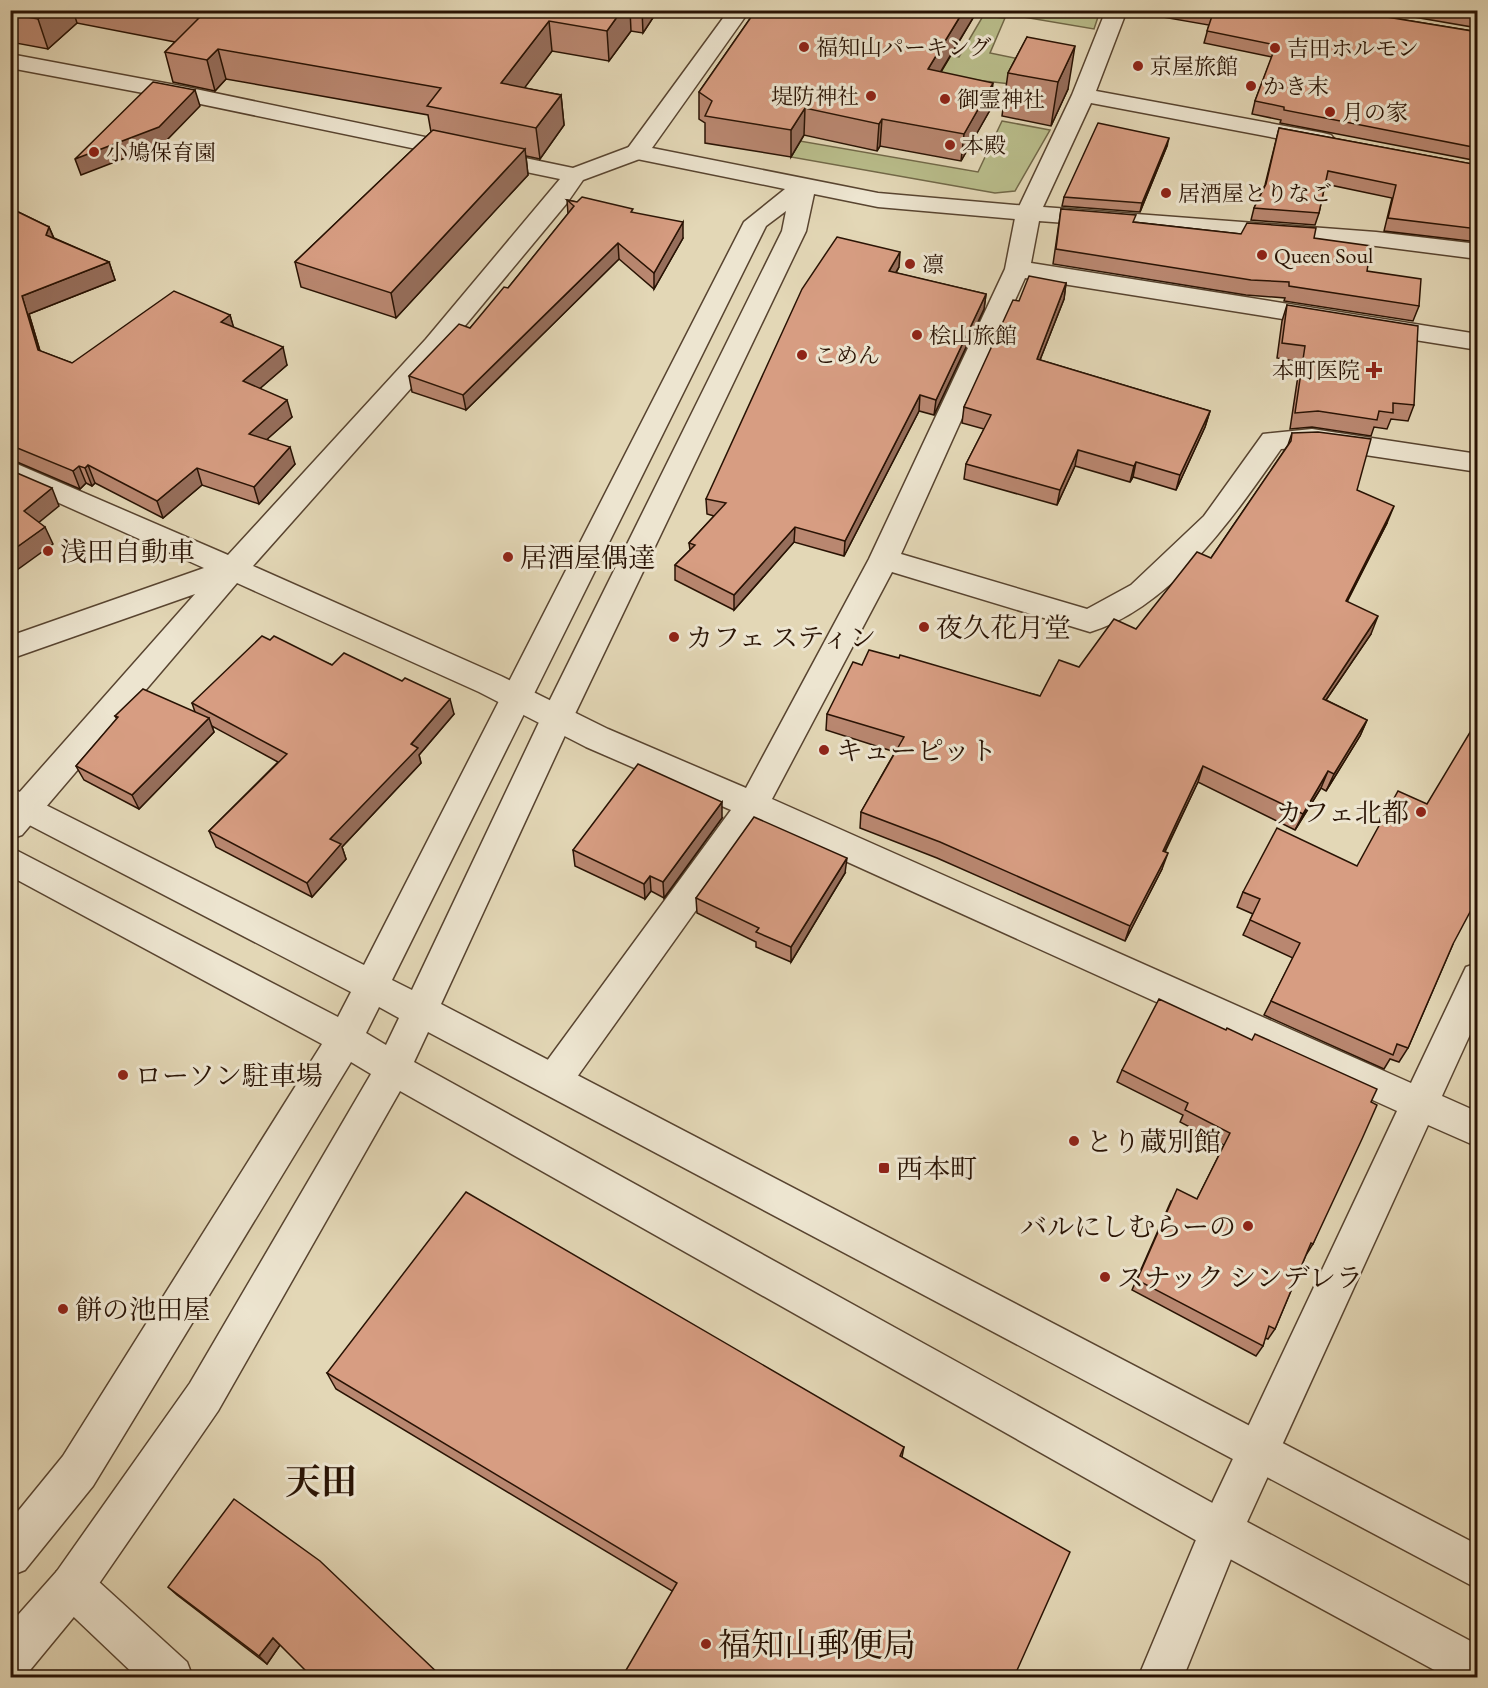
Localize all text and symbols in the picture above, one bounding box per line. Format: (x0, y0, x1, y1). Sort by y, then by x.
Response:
place label: 福知山パーキング (816, 33, 991, 62)
place label: 吉田ホルモン (1287, 34, 1419, 63)
marker: 福知山パーキング (797, 40, 811, 54)
marker: 吉田ホルモン (1268, 41, 1282, 55)
place label: 京屋旅館 (1150, 52, 1238, 81)
marker: 京屋旅館 (1131, 59, 1145, 73)
place label: かき末 (1263, 72, 1329, 101)
marker: かき末 (1244, 79, 1258, 93)
place label: 堤防神社 (771, 82, 859, 111)
place label: 御霊神社 (957, 85, 1045, 114)
marker: 堤防神社 (864, 89, 878, 103)
marker: 御霊神社 (938, 92, 952, 106)
place label: 月の家 (1342, 98, 1408, 127)
marker: 月の家 (1323, 105, 1337, 119)
place label: 本殿 (962, 131, 1006, 160)
place label: 小鳩保育園 (106, 138, 216, 167)
marker: 本殿 (943, 138, 957, 152)
marker: 小鳩保育園 (87, 145, 101, 159)
place label: 居酒屋とりなご (1178, 179, 1332, 208)
marker: 居酒屋とりなご (1159, 186, 1173, 200)
place label: Queen Soul (1274, 241, 1373, 270)
marker: Queen Soul (1255, 248, 1269, 262)
place label: 凛 (922, 250, 944, 279)
marker: 凛 (903, 257, 917, 271)
place label: 桧山旅館 (929, 321, 1017, 350)
marker: 桧山旅館 (910, 328, 924, 342)
place label: こめん (814, 341, 880, 370)
marker: こめん (795, 348, 809, 362)
place label: 本町医院 (1272, 356, 1360, 385)
marker: 本町医院 (1365, 361, 1383, 379)
place label: 浅田自動車 (60, 534, 195, 569)
place label: 居酒屋偶達 (520, 540, 655, 575)
marker: 浅田自動車 (41, 544, 55, 558)
marker: 居酒屋偶達 (501, 550, 515, 564)
place label: 夜久花月堂 (936, 610, 1071, 645)
place label: カフェ スティン (686, 620, 876, 655)
marker: 夜久花月堂 (917, 620, 931, 634)
marker: カフェ スティン (667, 630, 681, 644)
place label: キューピット (836, 733, 997, 768)
marker: キューピット (817, 743, 831, 757)
place label: カフェ北都 (1275, 795, 1409, 830)
marker: カフェ北都 (1414, 805, 1428, 819)
place label: ローソン駐車場 (135, 1058, 323, 1093)
marker: ローソン駐車場 (116, 1068, 130, 1082)
place label: とり蔵別館 (1086, 1124, 1221, 1159)
marker: とり蔵別館 (1067, 1134, 1081, 1148)
place label: 西本町 (896, 1151, 977, 1186)
marker: 西本町 (877, 1161, 891, 1175)
place label: バルにしむらーの (1020, 1209, 1236, 1244)
marker: バルにしむらーの (1241, 1219, 1255, 1233)
place label: スナック シンデレラ (1117, 1260, 1363, 1295)
marker: スナック シンデレラ (1098, 1270, 1112, 1284)
place label: 餅の池田屋 (75, 1292, 210, 1327)
marker: 餅の池田屋 (56, 1302, 70, 1316)
district label: 天田 (285, 1458, 357, 1505)
place label: 福知山郵便局 (718, 1623, 916, 1666)
marker: 福知山郵便局 (699, 1637, 713, 1651)

